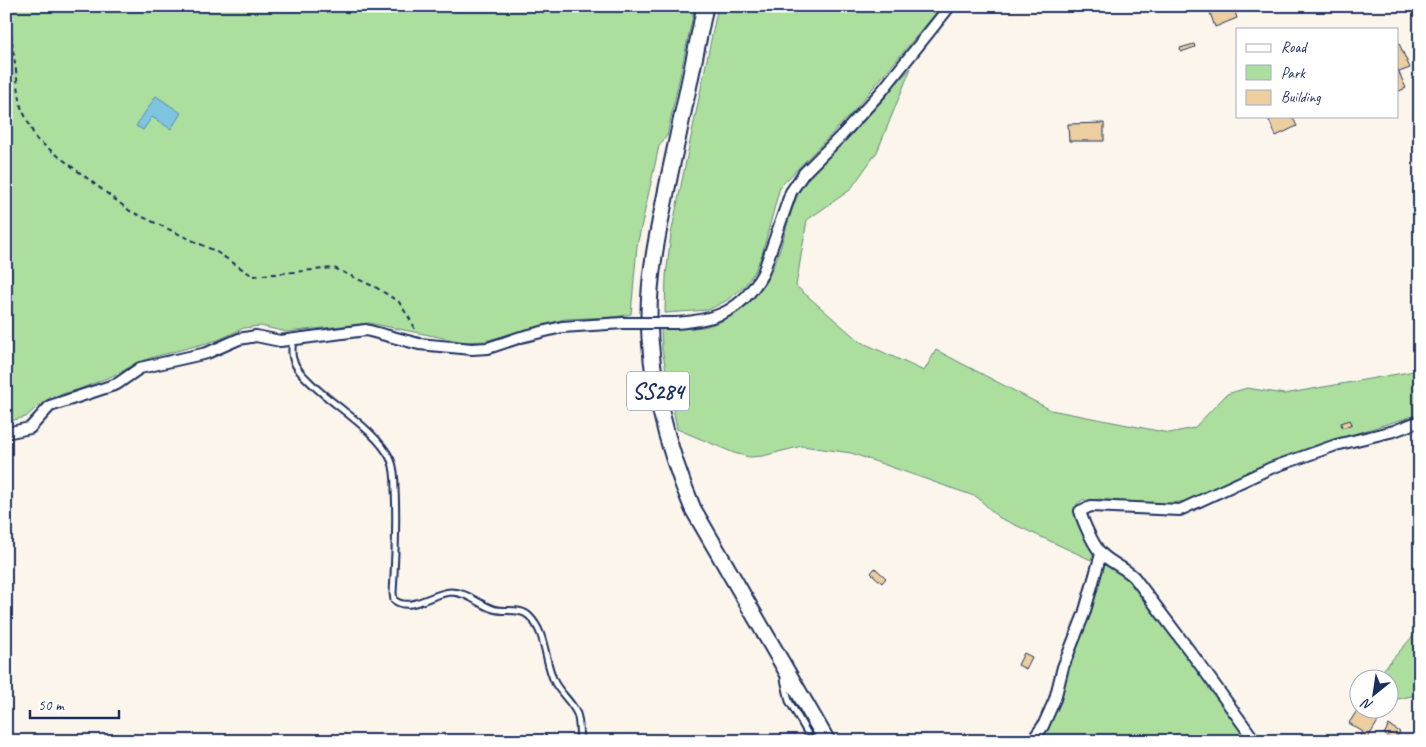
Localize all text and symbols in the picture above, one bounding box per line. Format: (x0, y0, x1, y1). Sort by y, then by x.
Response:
legend (1236, 28, 1398, 118)
text: Road (1281, 38, 1308, 57)
text: Park (1281, 64, 1306, 83)
text: Building (1281, 88, 1321, 107)
road number: SS284 (627, 372, 689, 411)
north arrow (1348, 670, 1398, 720)
scale bar (30, 687, 119, 719)
text: N (1358, 694, 1376, 714)
text: 50 m (38, 696, 65, 715)

